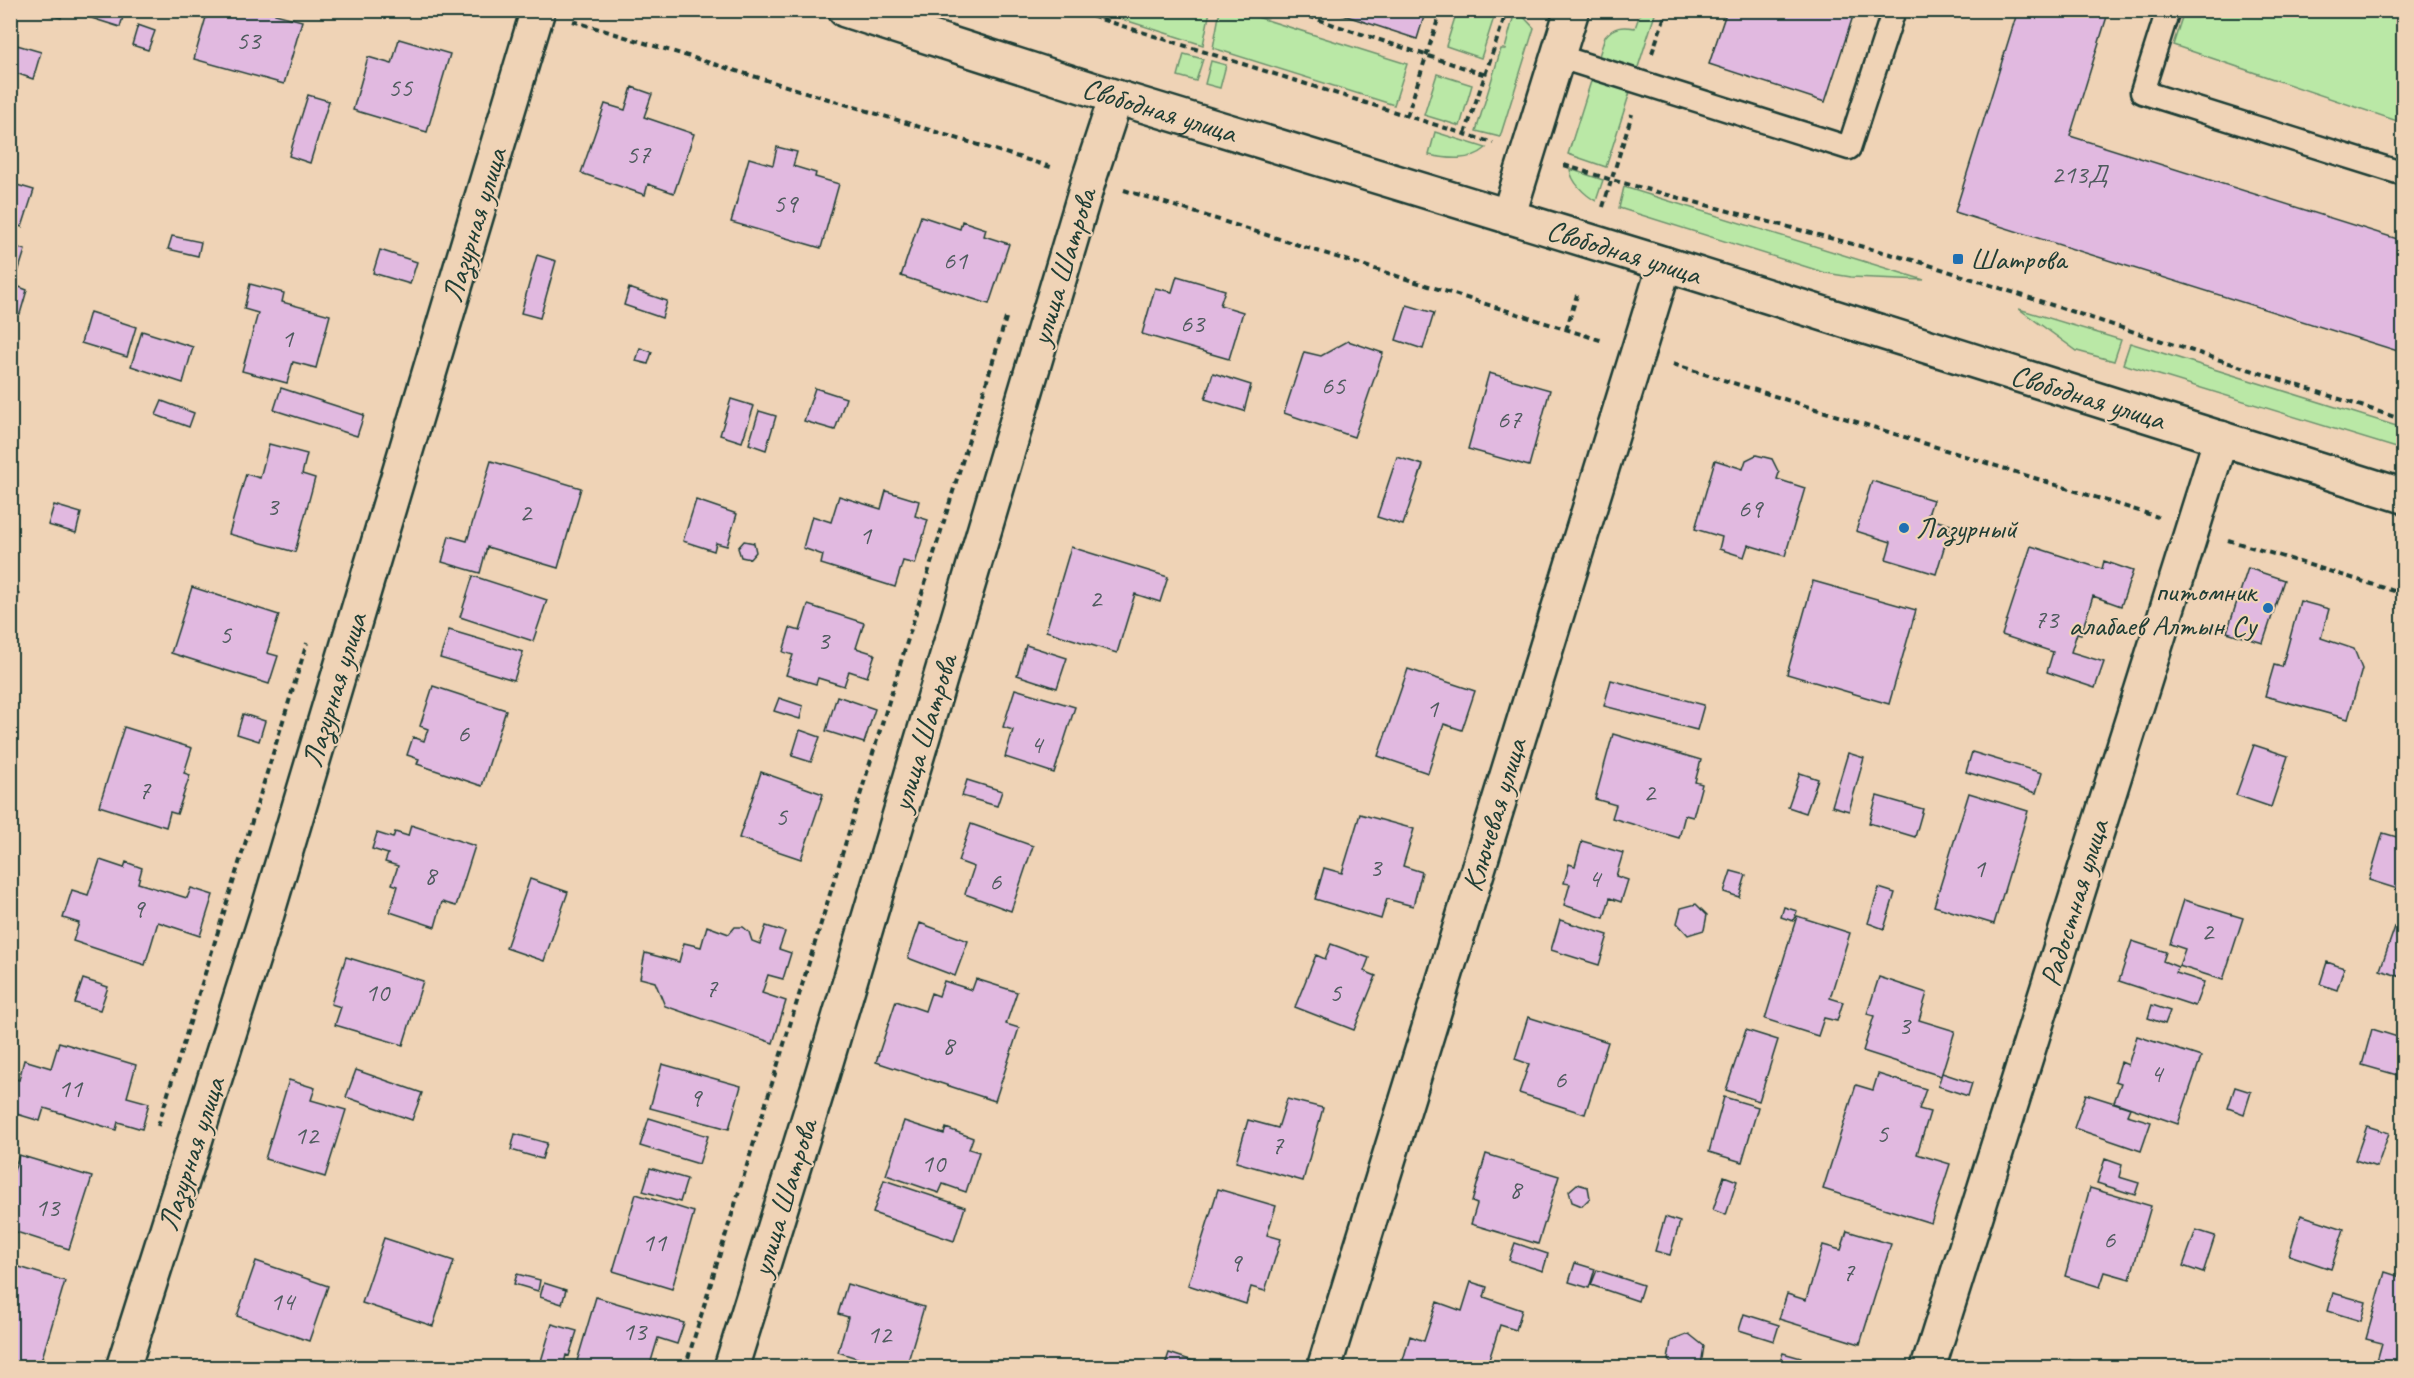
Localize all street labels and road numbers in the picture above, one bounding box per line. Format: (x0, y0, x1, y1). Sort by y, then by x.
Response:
street label: Свободная улица (1078, 68, 1243, 152)
street label: Лазурная улица (433, 142, 516, 307)
street label: улица Шатрова (1021, 181, 1106, 352)
street label: Свободная улица (1542, 211, 1707, 294)
street label: Свободная улица (2006, 356, 2171, 439)
street label: Лазурная улица (293, 607, 376, 772)
street label: улица Шатрова (882, 647, 967, 818)
street label: Ключевая улица (1453, 732, 1536, 896)
street label: Радостная улица (2031, 813, 2118, 991)
street label: Лазурная улица (148, 1071, 234, 1236)
street label: улица Шатрова (742, 1112, 827, 1283)

